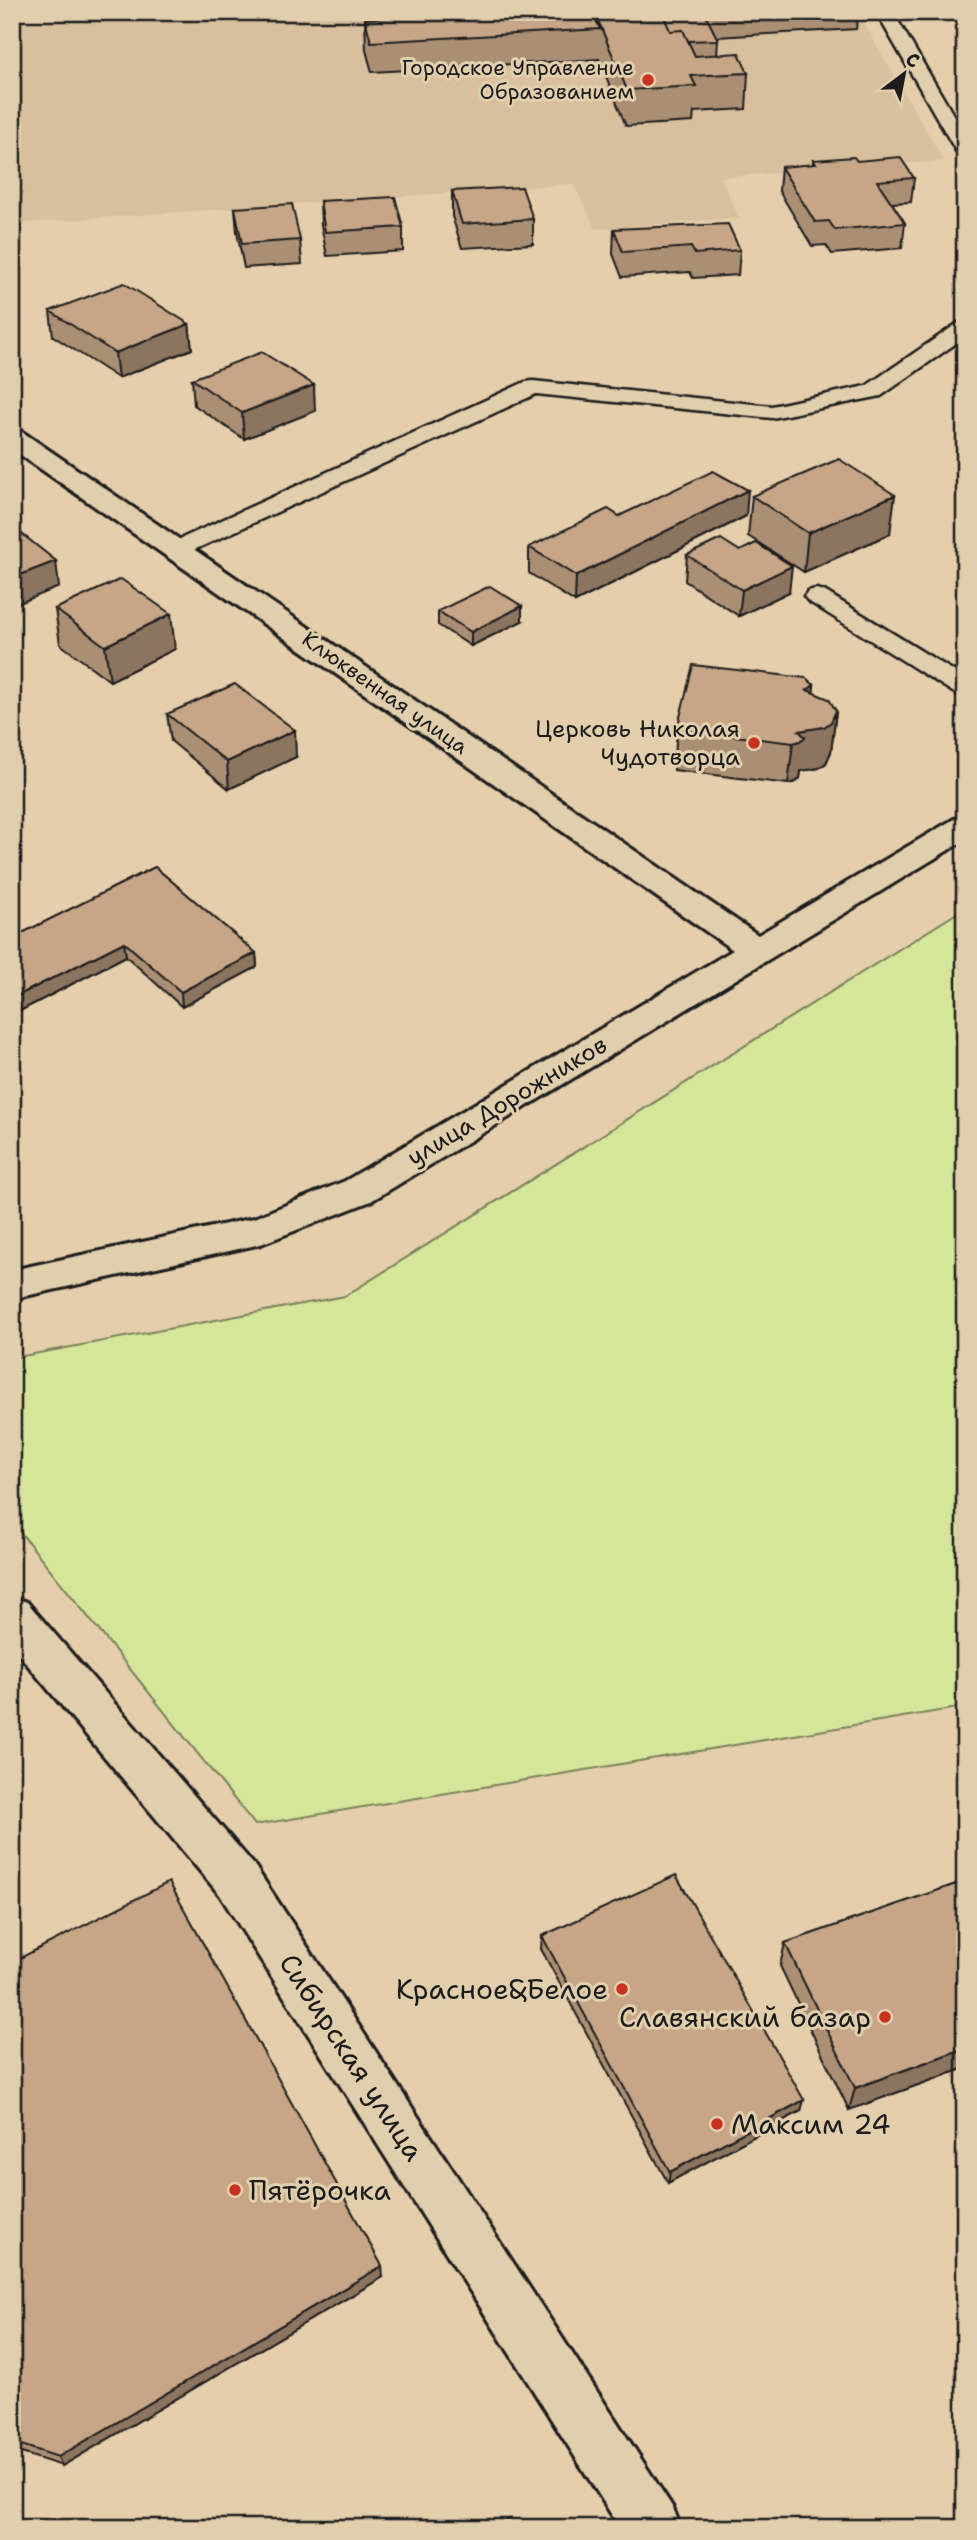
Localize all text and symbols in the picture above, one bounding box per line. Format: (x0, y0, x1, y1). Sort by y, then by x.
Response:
north arrow (869, 38, 939, 108)
text: С (901, 46, 924, 74)
place label: Городское Управление Образованием (402, 54, 634, 106)
marker: Городское Управление Образованием (640, 72, 656, 88)
street label: Клюквенная улица (296, 625, 474, 761)
place label: Церковь Николая Чудотворца (535, 713, 740, 773)
marker: Церковь Николая Чудотворца (746, 735, 762, 751)
street label: улица Дорожников (401, 1029, 613, 1173)
street label: Сибирская улица (271, 1946, 433, 2168)
place label: Красное&Белое (396, 1970, 608, 2008)
marker: Красное&Белое (614, 1981, 630, 1997)
place label: Славянский базар (619, 1998, 871, 2036)
marker: Славянский базар (877, 2009, 893, 2025)
place label: Максим 24 (731, 2105, 891, 2143)
marker: Максим 24 (709, 2116, 725, 2132)
place label: Пятёрочка (249, 2171, 391, 2209)
marker: Пятёрочка (227, 2182, 243, 2198)

